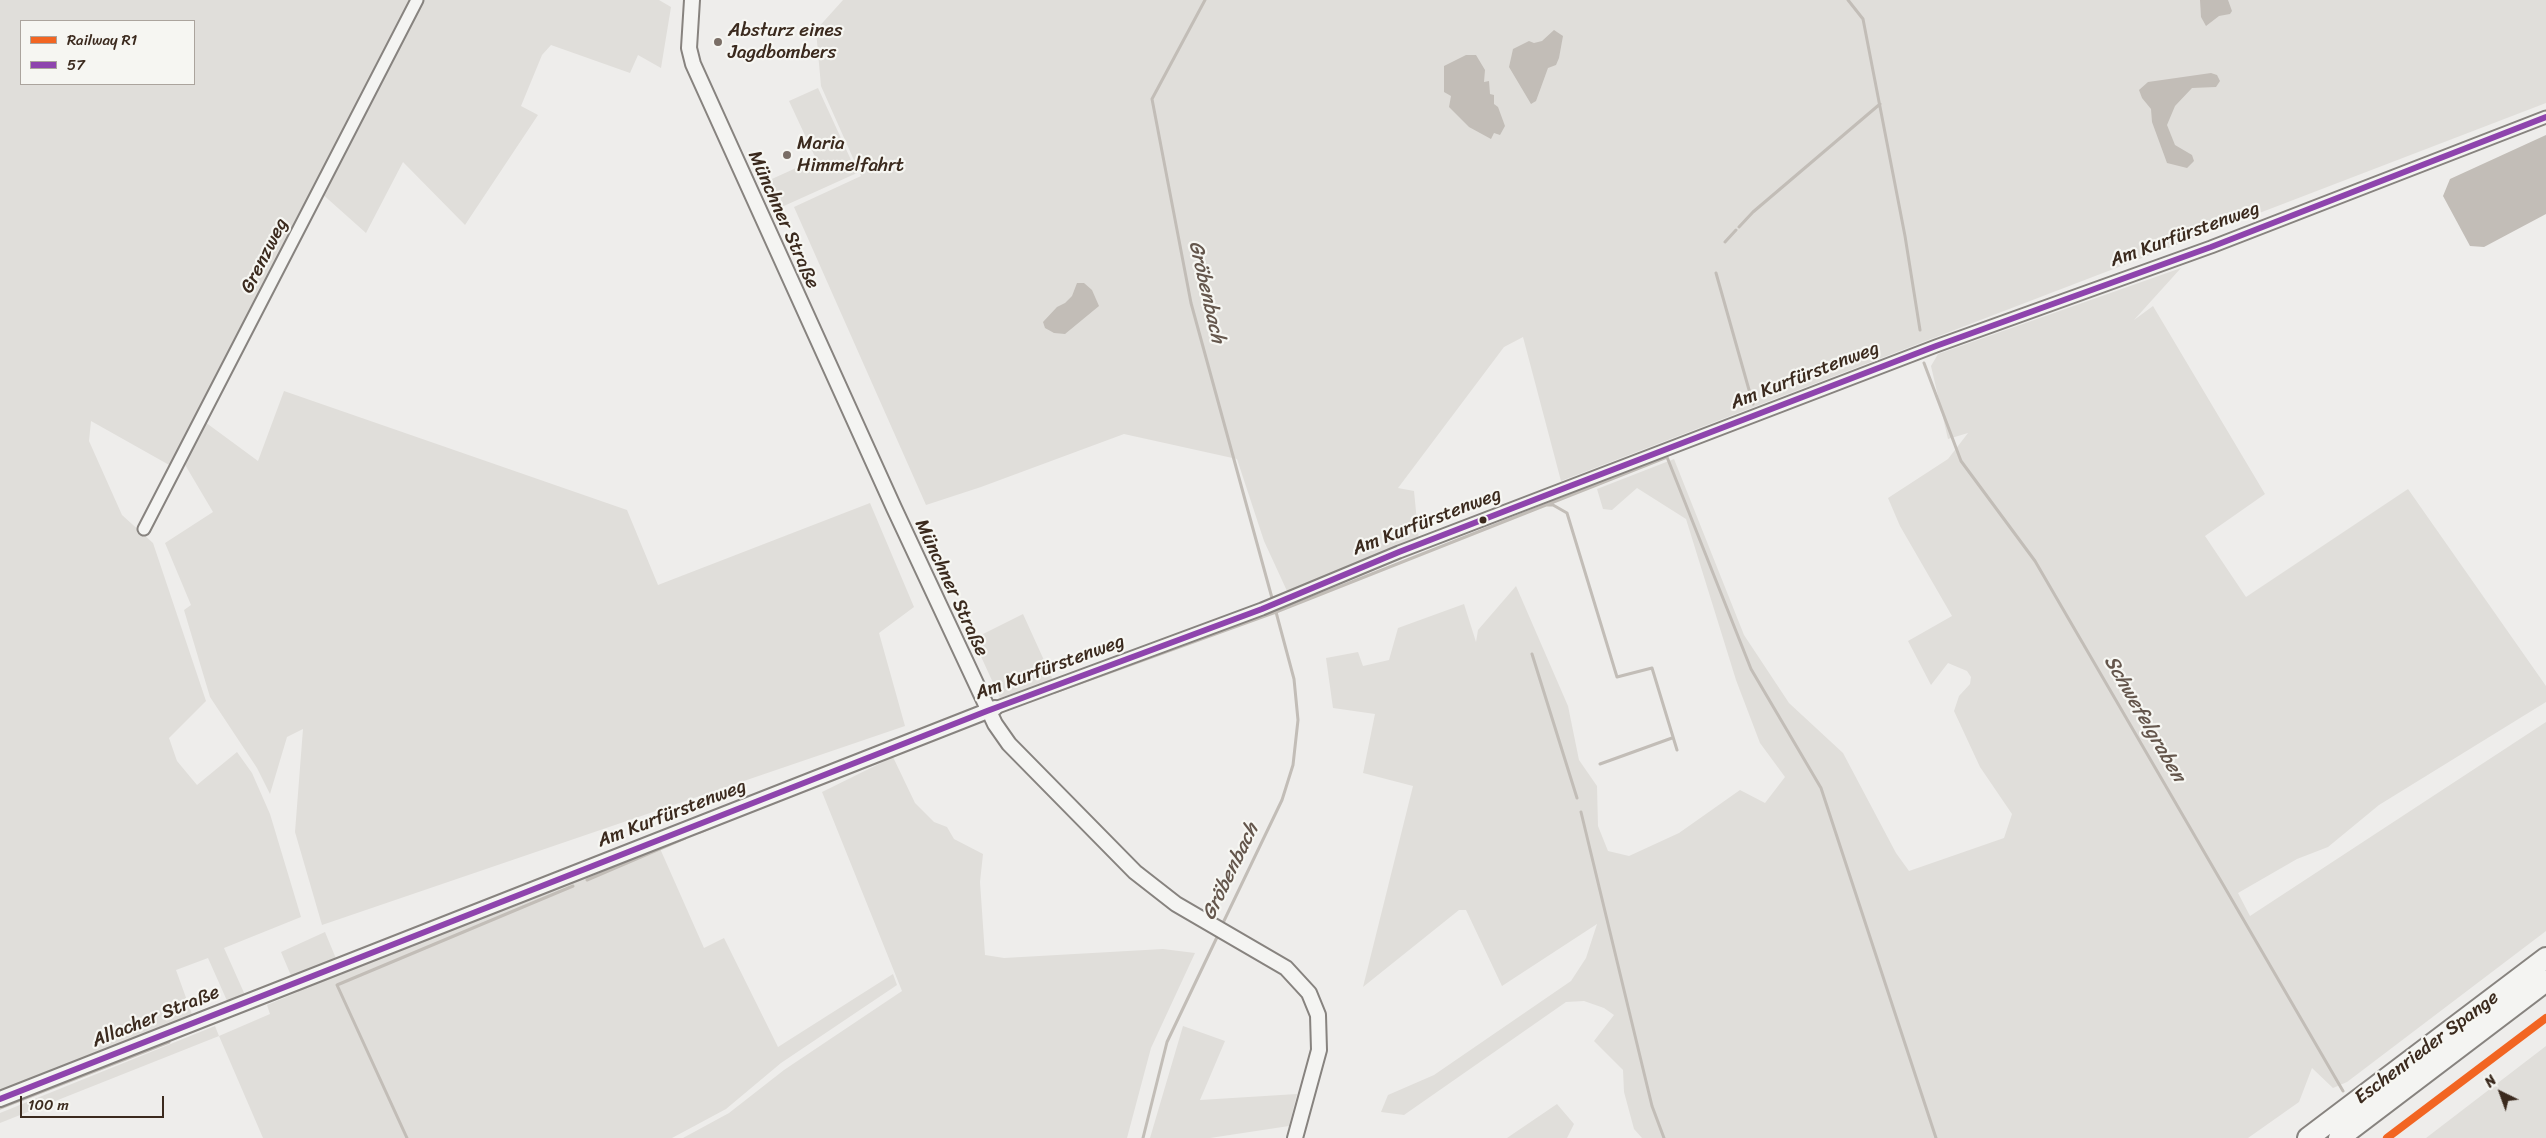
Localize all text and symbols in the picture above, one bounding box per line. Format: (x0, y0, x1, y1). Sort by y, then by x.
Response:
legend (20, 20, 195, 85)
place label: Absturz eines Jagdbombers (728, 20, 842, 64)
text: Railway R1 (67, 27, 137, 53)
marker: Absturz eines Jagdbombers (712, 36, 724, 48)
text: 57 (67, 52, 85, 78)
place label: Maria Himmelfahrt (797, 133, 904, 177)
street label: Münchner Straße (742, 148, 824, 292)
marker: Maria Himmelfahrt (781, 149, 793, 161)
street label: Am Kurfürstenweg (2107, 197, 2263, 273)
street label: Grenzweg (236, 215, 294, 297)
water label: Gröbenbach (1183, 239, 1229, 345)
street label: Am Kurfürstenweg (1727, 337, 1883, 415)
street label: Am Kurfürstenweg (1349, 483, 1505, 561)
unlabelled marker (1478, 515, 1488, 525)
street label: Münchner Straße (909, 516, 993, 660)
street label: Am Kurfürstenweg (972, 630, 1128, 706)
water label: Schwefelgraben (2098, 651, 2190, 787)
street label: Am Kurfürstenweg (594, 775, 750, 853)
water label: Gröbenbach (1197, 820, 1265, 924)
street label: Allacher Straße (89, 981, 223, 1053)
street label: Eschenrieder Spange (2350, 986, 2504, 1110)
north arrow (2476, 1068, 2526, 1118)
text: N (2479, 1069, 2503, 1094)
scale bar (22, 1086, 166, 1118)
text: 100 m (28, 1092, 69, 1118)

